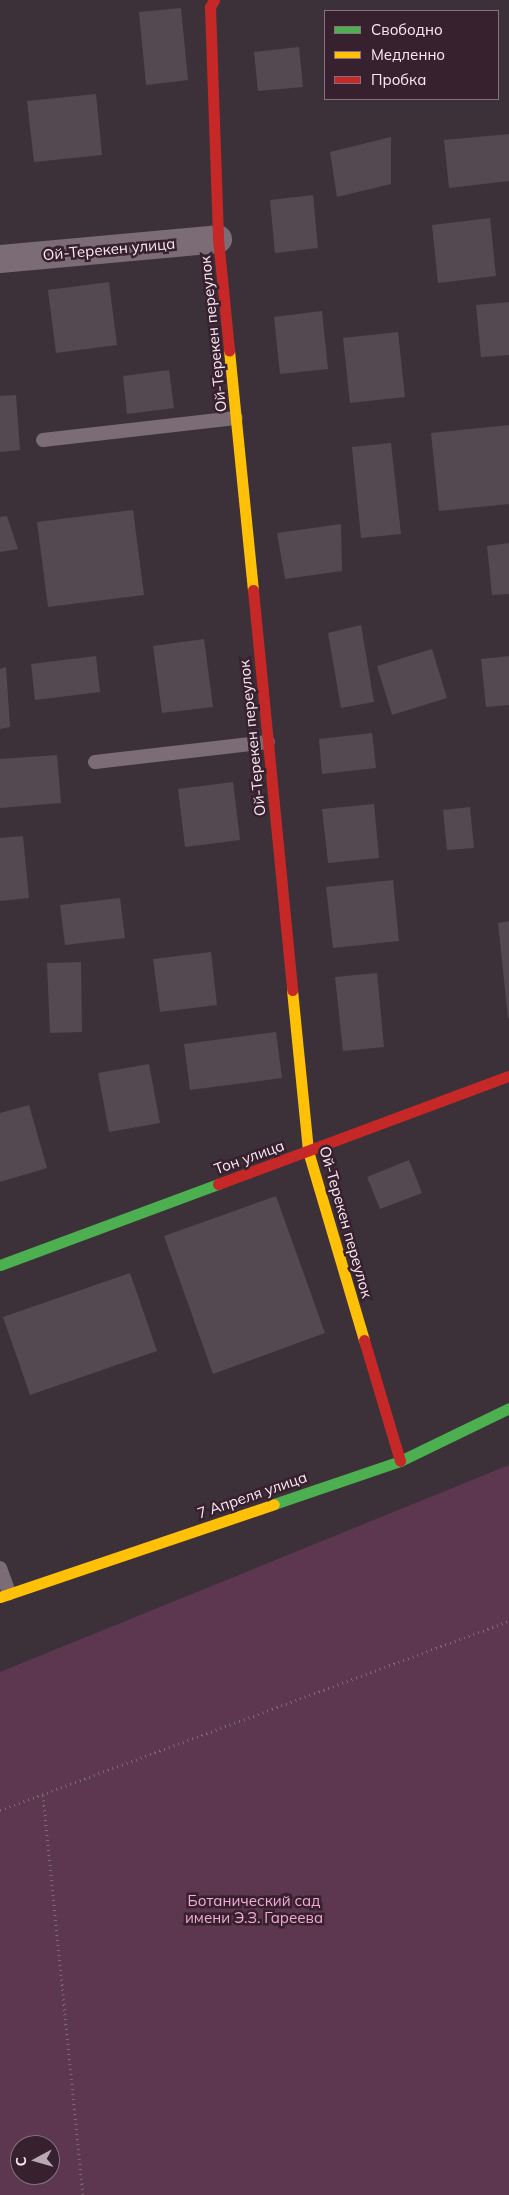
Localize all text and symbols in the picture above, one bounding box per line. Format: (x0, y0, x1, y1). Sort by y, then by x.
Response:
legend (324, 10, 499, 100)
text: Свободно (371, 20, 443, 39)
text: Медленно (371, 45, 445, 64)
text: Пробка (371, 70, 426, 89)
street label: Ой-Терекен улица (42, 234, 176, 264)
street label: Ой-Терекен переулок (196, 255, 230, 413)
street label: Ой-Терекен переулок (235, 659, 269, 817)
street label: Тон улица (212, 1136, 286, 1178)
street label: Ой-Терекен переулок (316, 1144, 376, 1300)
street label: 7 Апреля улица (195, 1468, 309, 1522)
park label: Ботанический сад имени Э.З. Гареева (185, 1891, 323, 1926)
north arrow (10, 2135, 60, 2185)
text: С (12, 2156, 31, 2167)

